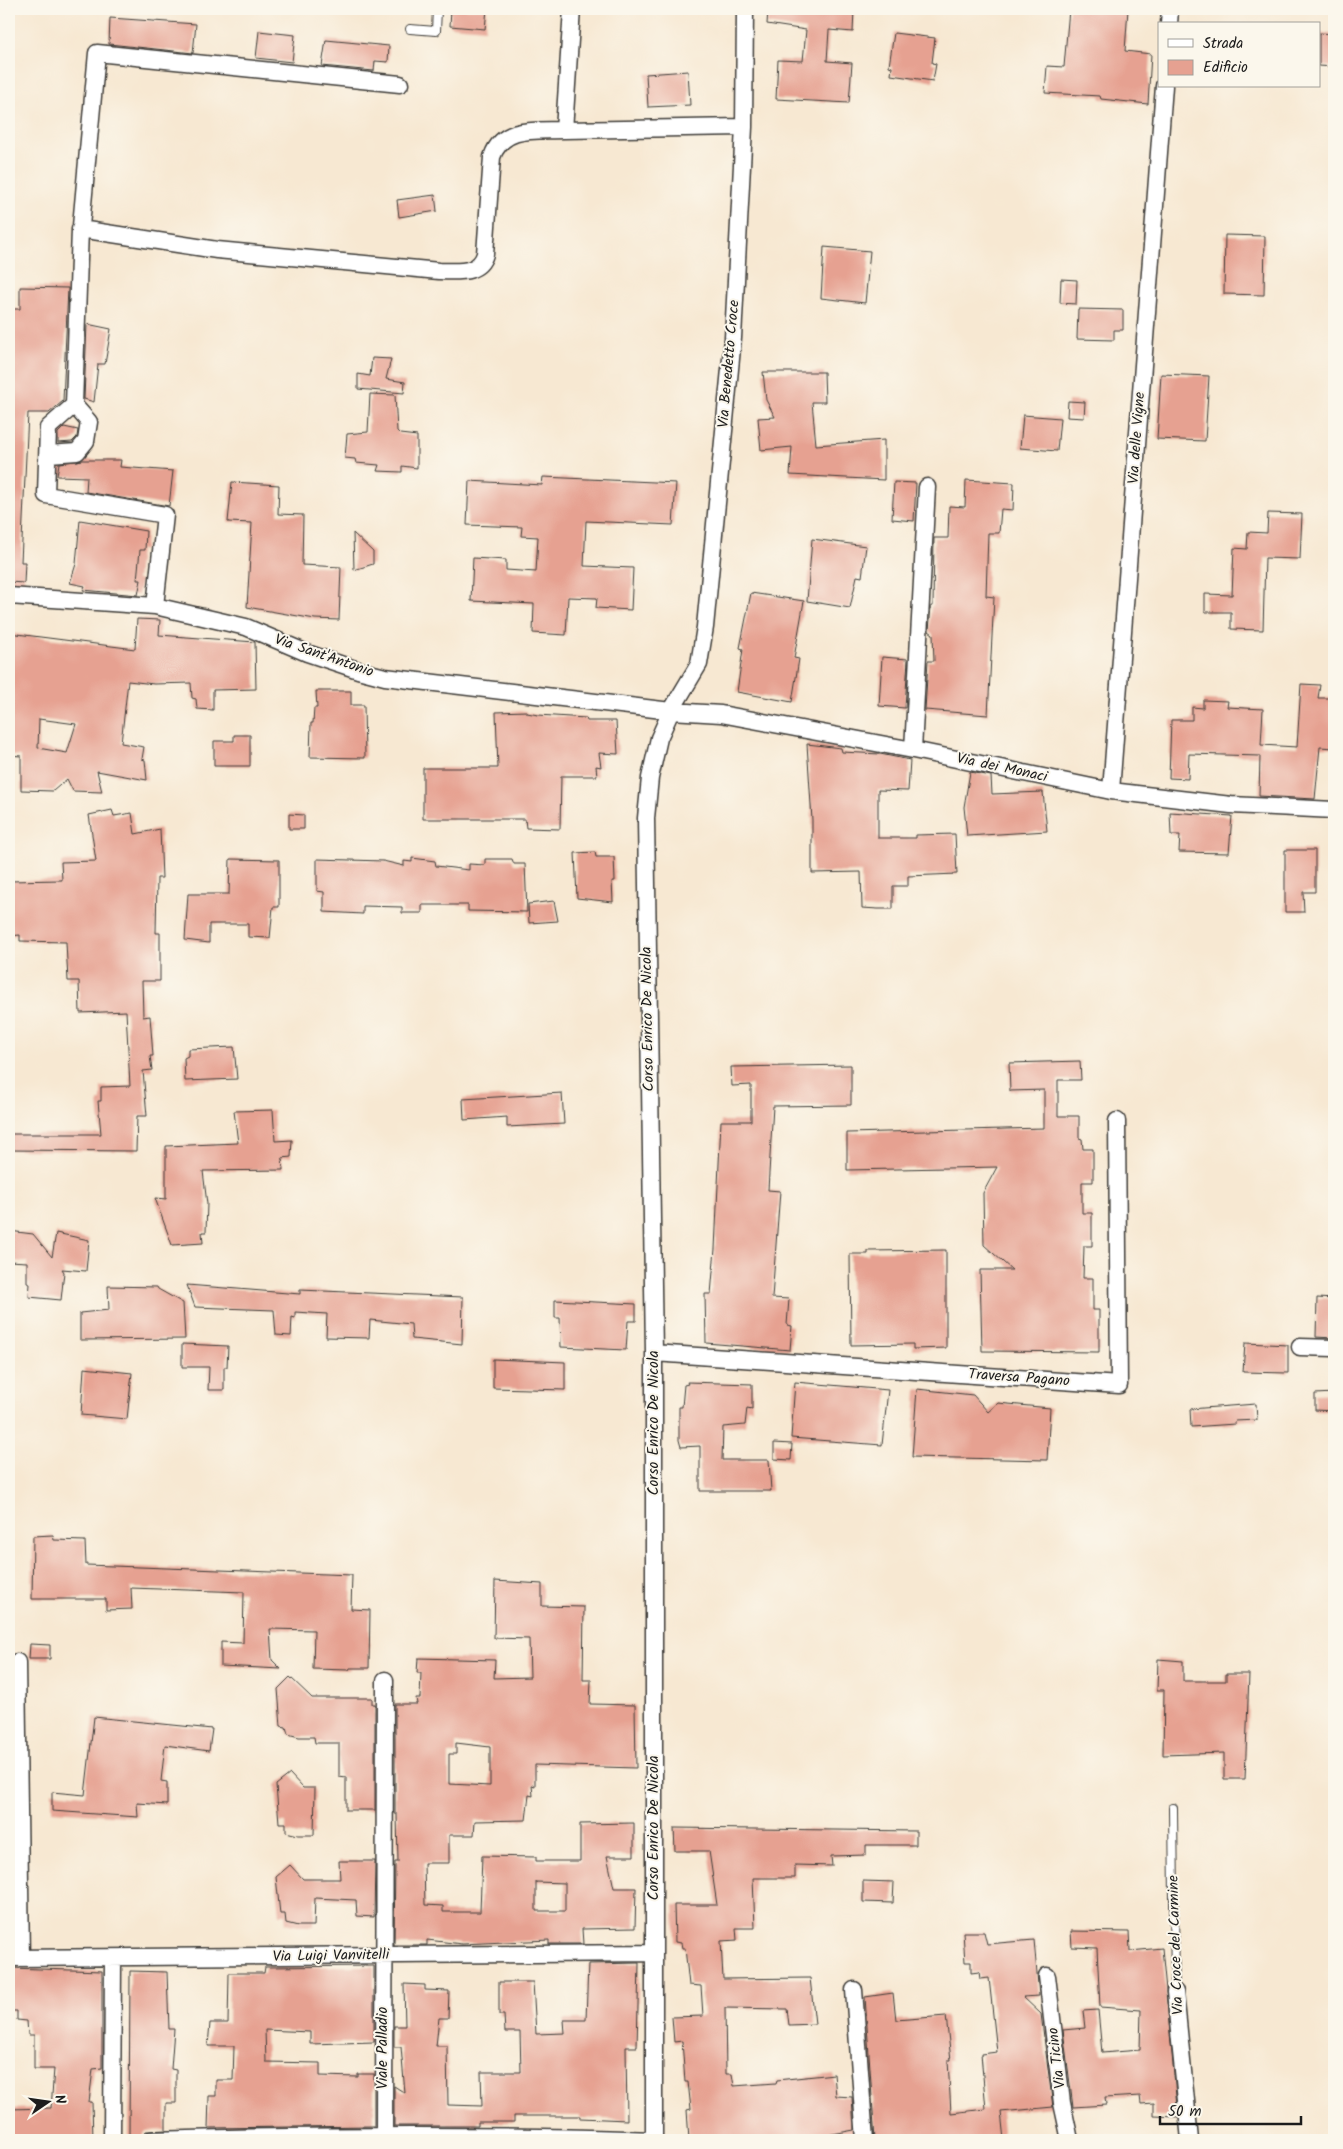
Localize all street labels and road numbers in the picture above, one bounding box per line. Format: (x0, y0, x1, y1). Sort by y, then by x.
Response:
street label: Via Benedetto Croce (711, 299, 747, 429)
street label: Via delle Vigne (1122, 391, 1152, 485)
street label: Via Sant'Antonio (271, 628, 377, 684)
street label: Via dei Monaci (954, 747, 1051, 790)
street label: Corso Enrico De Nicola (635, 946, 661, 1092)
street label: Corso Enrico De Nicola (642, 1350, 666, 1496)
street label: Traversa Pagano (967, 1362, 1071, 1394)
street label: Corso Enrico De Nicola (642, 1755, 666, 1901)
street label: Via Croce del Carmine (1162, 1874, 1190, 2015)
street label: Via Luigi Vanvitelli (272, 1943, 391, 1969)
street label: Viale Palladio (371, 2007, 395, 2089)
street label: Via Ticino (1041, 2026, 1073, 2090)

